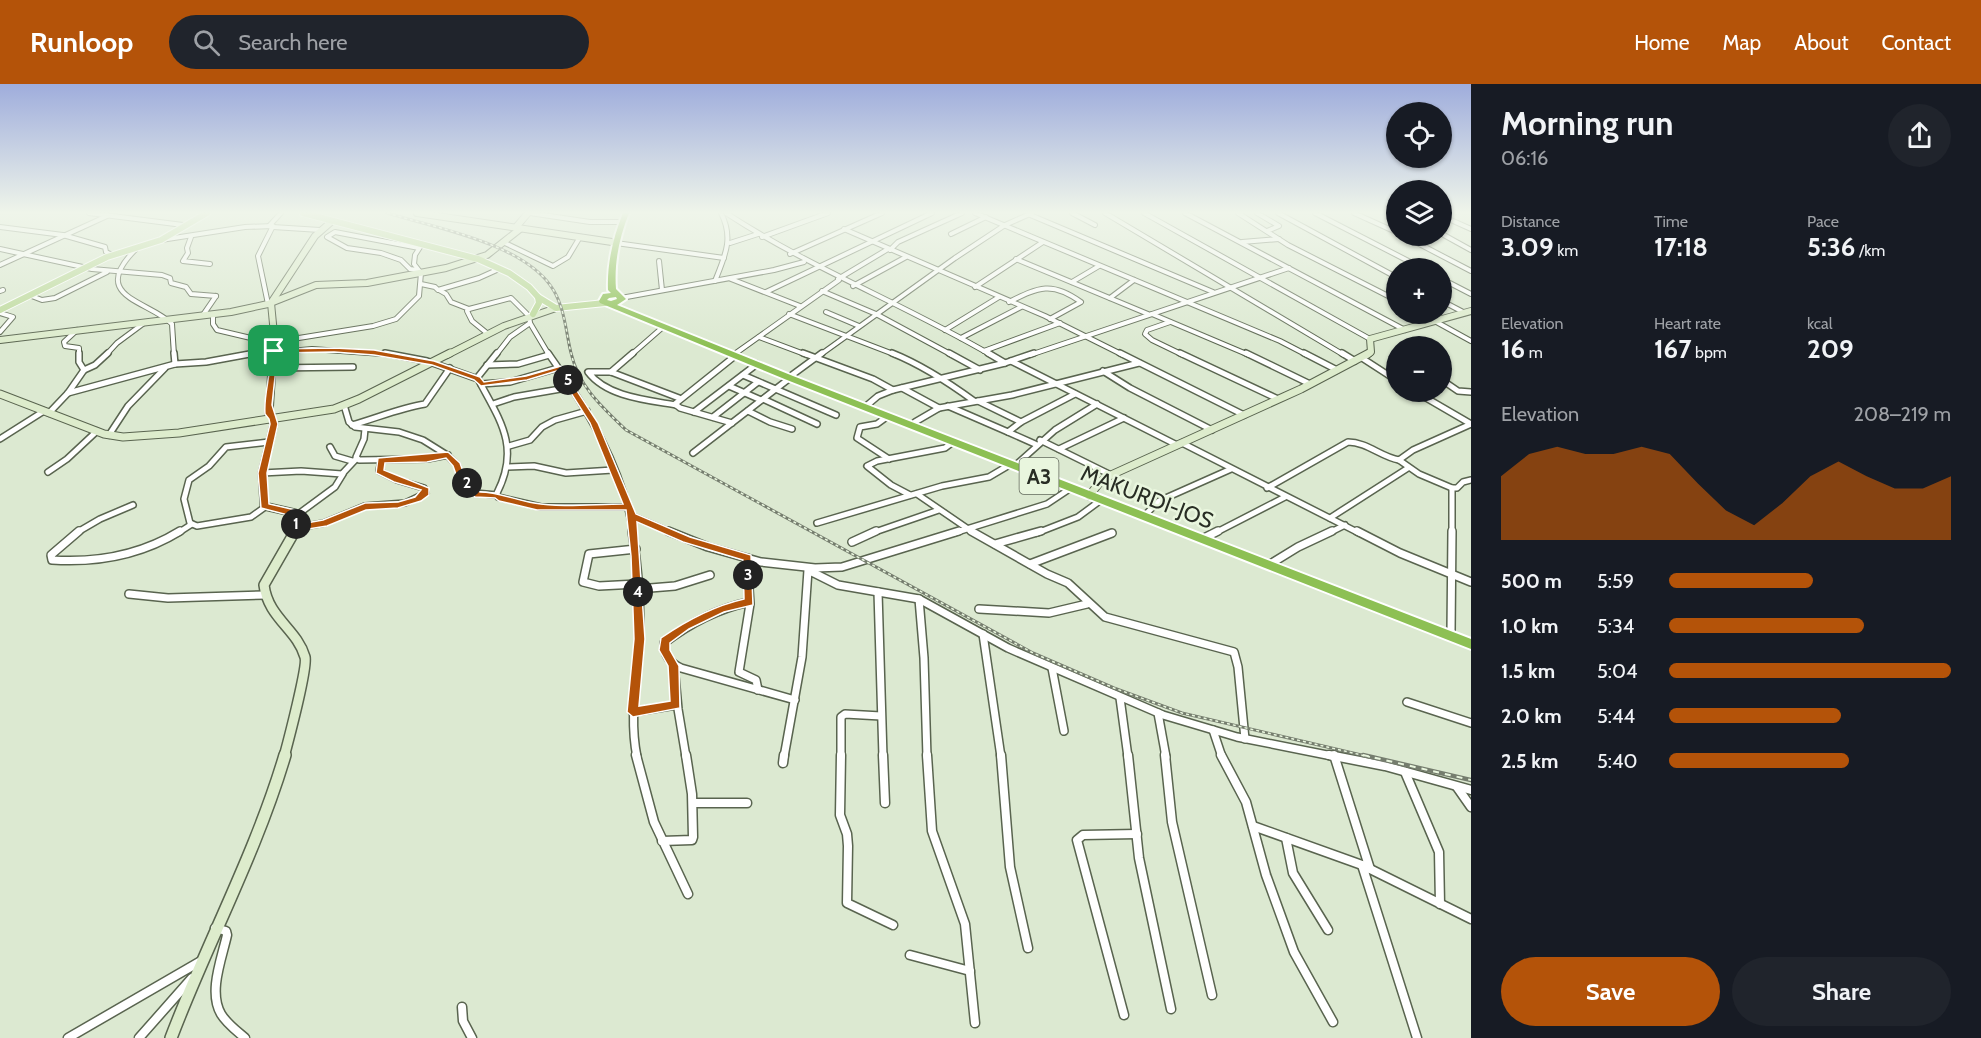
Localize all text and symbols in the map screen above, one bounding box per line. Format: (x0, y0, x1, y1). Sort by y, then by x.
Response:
search box (169, 15, 589, 69)
text: Runloop (30, 25, 133, 59)
icon: search (190, 26, 223, 59)
text: Search here (238, 29, 348, 56)
text: Home (1634, 30, 1690, 55)
text: Map (1723, 30, 1761, 55)
text: About (1794, 30, 1848, 55)
text: Contact (1881, 30, 1951, 55)
map controls (1386, 102, 1452, 402)
button: locate (1386, 102, 1452, 168)
text: Morning run (1501, 103, 1673, 143)
button: share (1888, 104, 1951, 167)
text: 06:16 (1501, 146, 1548, 170)
button: layers (1386, 180, 1452, 246)
text: Distance (1501, 212, 1560, 231)
text: Time (1654, 212, 1688, 231)
text: Pace (1807, 212, 1839, 231)
text: 3.09 (1501, 231, 1554, 263)
text: 17:18 (1654, 231, 1708, 263)
text: 5:36 (1807, 231, 1855, 263)
text: km (1554, 241, 1578, 260)
text: /km (1855, 241, 1885, 260)
button: + (1386, 258, 1452, 324)
text: Elevation (1501, 314, 1564, 333)
text: Heart rate (1654, 314, 1721, 333)
text: kcal (1807, 314, 1833, 333)
pin (248, 325, 299, 376)
text: 16 (1501, 333, 1525, 365)
text: 167 (1654, 333, 1691, 365)
text: 209 (1807, 333, 1854, 365)
icon: arrive (257, 334, 290, 367)
button: − (1386, 336, 1452, 402)
text: m (1525, 343, 1543, 362)
text: bpm (1691, 343, 1727, 362)
pin: 5 (553, 365, 583, 395)
text: 5 (564, 370, 572, 389)
text: Elevation (1501, 402, 1579, 426)
text: 208–219 m (1854, 402, 1951, 426)
road number: A3 (1020, 458, 1058, 494)
street label: MAKURDI-JOS (1077, 459, 1217, 535)
pin: 2 (452, 468, 482, 498)
text: 2 (463, 473, 471, 492)
pin: 1 (281, 509, 311, 539)
text: 1 (293, 514, 299, 533)
pin: 3 (733, 560, 763, 590)
text: 3 (744, 565, 752, 584)
text: 500 m (1501, 569, 1562, 593)
text: 5:59 (1597, 569, 1634, 593)
pin: 4 (623, 577, 653, 607)
text: 4 (633, 582, 643, 601)
text: 1.0 km (1501, 614, 1558, 638)
text: 5:34 (1597, 614, 1634, 638)
text: 1.5 km (1501, 659, 1555, 683)
text: 5:04 (1597, 659, 1638, 683)
text: 2.0 km (1501, 704, 1562, 728)
text: 5:44 (1597, 704, 1635, 728)
text: 2.5 km (1501, 749, 1558, 773)
text: 5:40 (1597, 749, 1638, 773)
button: Save (1501, 957, 1720, 1026)
button: Share (1732, 957, 1951, 1026)

